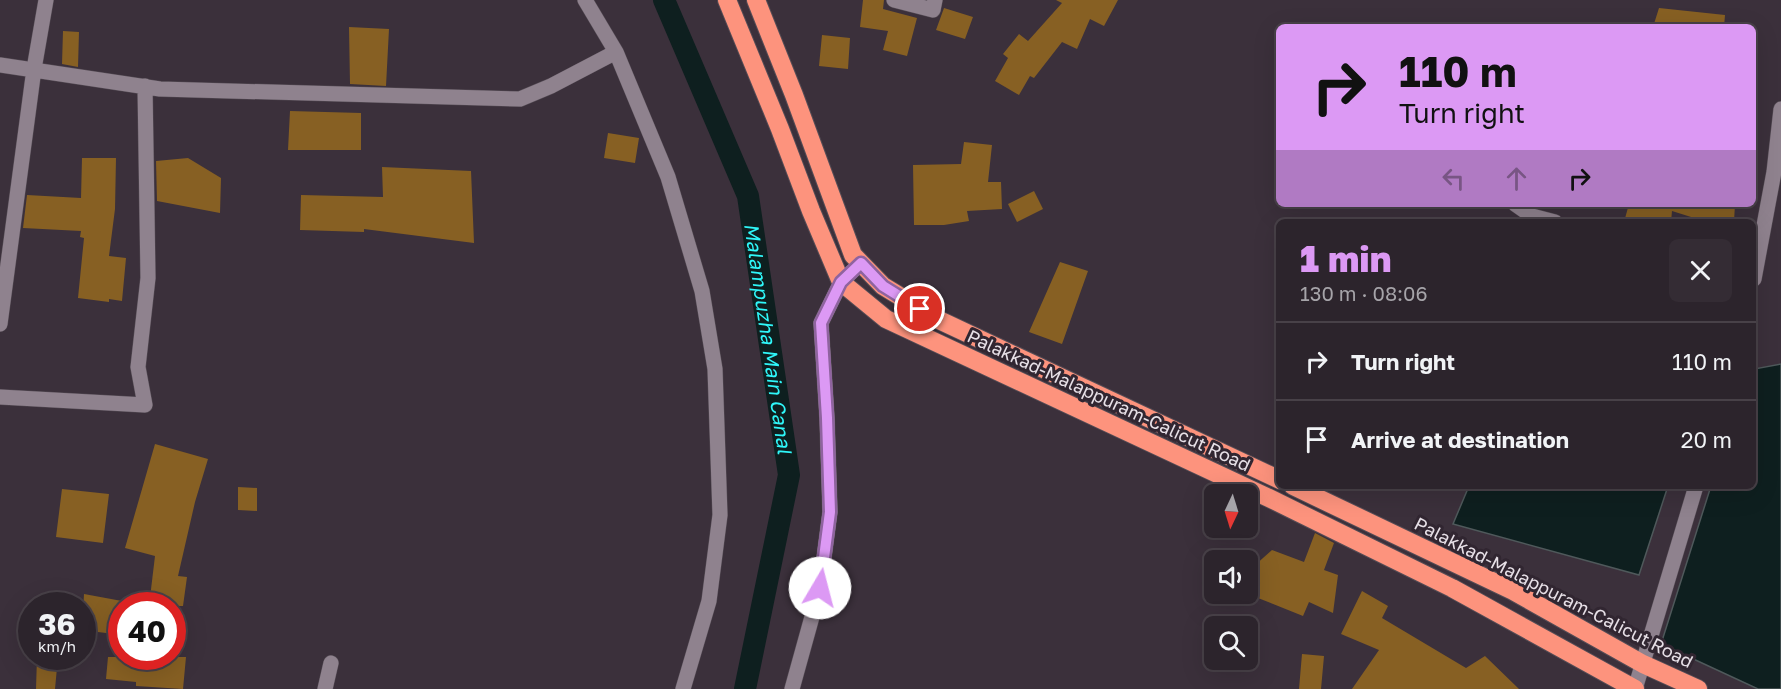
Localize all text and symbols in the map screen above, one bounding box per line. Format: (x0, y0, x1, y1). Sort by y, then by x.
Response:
text: 110 m (1399, 46, 1517, 96)
icon: right (1300, 48, 1378, 126)
text: Turn right (1399, 97, 1525, 129)
icon: left (1437, 162, 1470, 195)
icon: ahead (1500, 162, 1533, 195)
icon: right (1563, 162, 1596, 195)
water label: Malampuzha Main Canal (740, 221, 798, 456)
text: 1 min (1300, 237, 1391, 280)
button: close (1669, 239, 1732, 302)
text: 130 m · 08:06 (1300, 281, 1428, 305)
pin (894, 283, 945, 334)
icon: arrive (903, 292, 936, 325)
street label: Palakkad-Malappuram-Calicut Road (964, 325, 1254, 475)
icon: right (1300, 345, 1333, 378)
text: Turn right (1351, 348, 1455, 375)
text: 110 m (1672, 348, 1732, 375)
icon: arrive (1300, 423, 1333, 456)
text: Arrive at destination (1351, 426, 1569, 453)
text: 20 m (1681, 426, 1732, 453)
north arrow (1204, 484, 1258, 538)
map controls (1204, 484, 1258, 670)
street label: Palakkad-Malappuram-Calicut Road (1411, 512, 1697, 672)
button: sound (1204, 550, 1258, 604)
position arrow (788, 556, 852, 620)
speed limit sign: 40 (108, 592, 186, 670)
text: 36 (38, 606, 76, 642)
button: search (1204, 616, 1258, 670)
text: km/h (38, 637, 76, 655)

